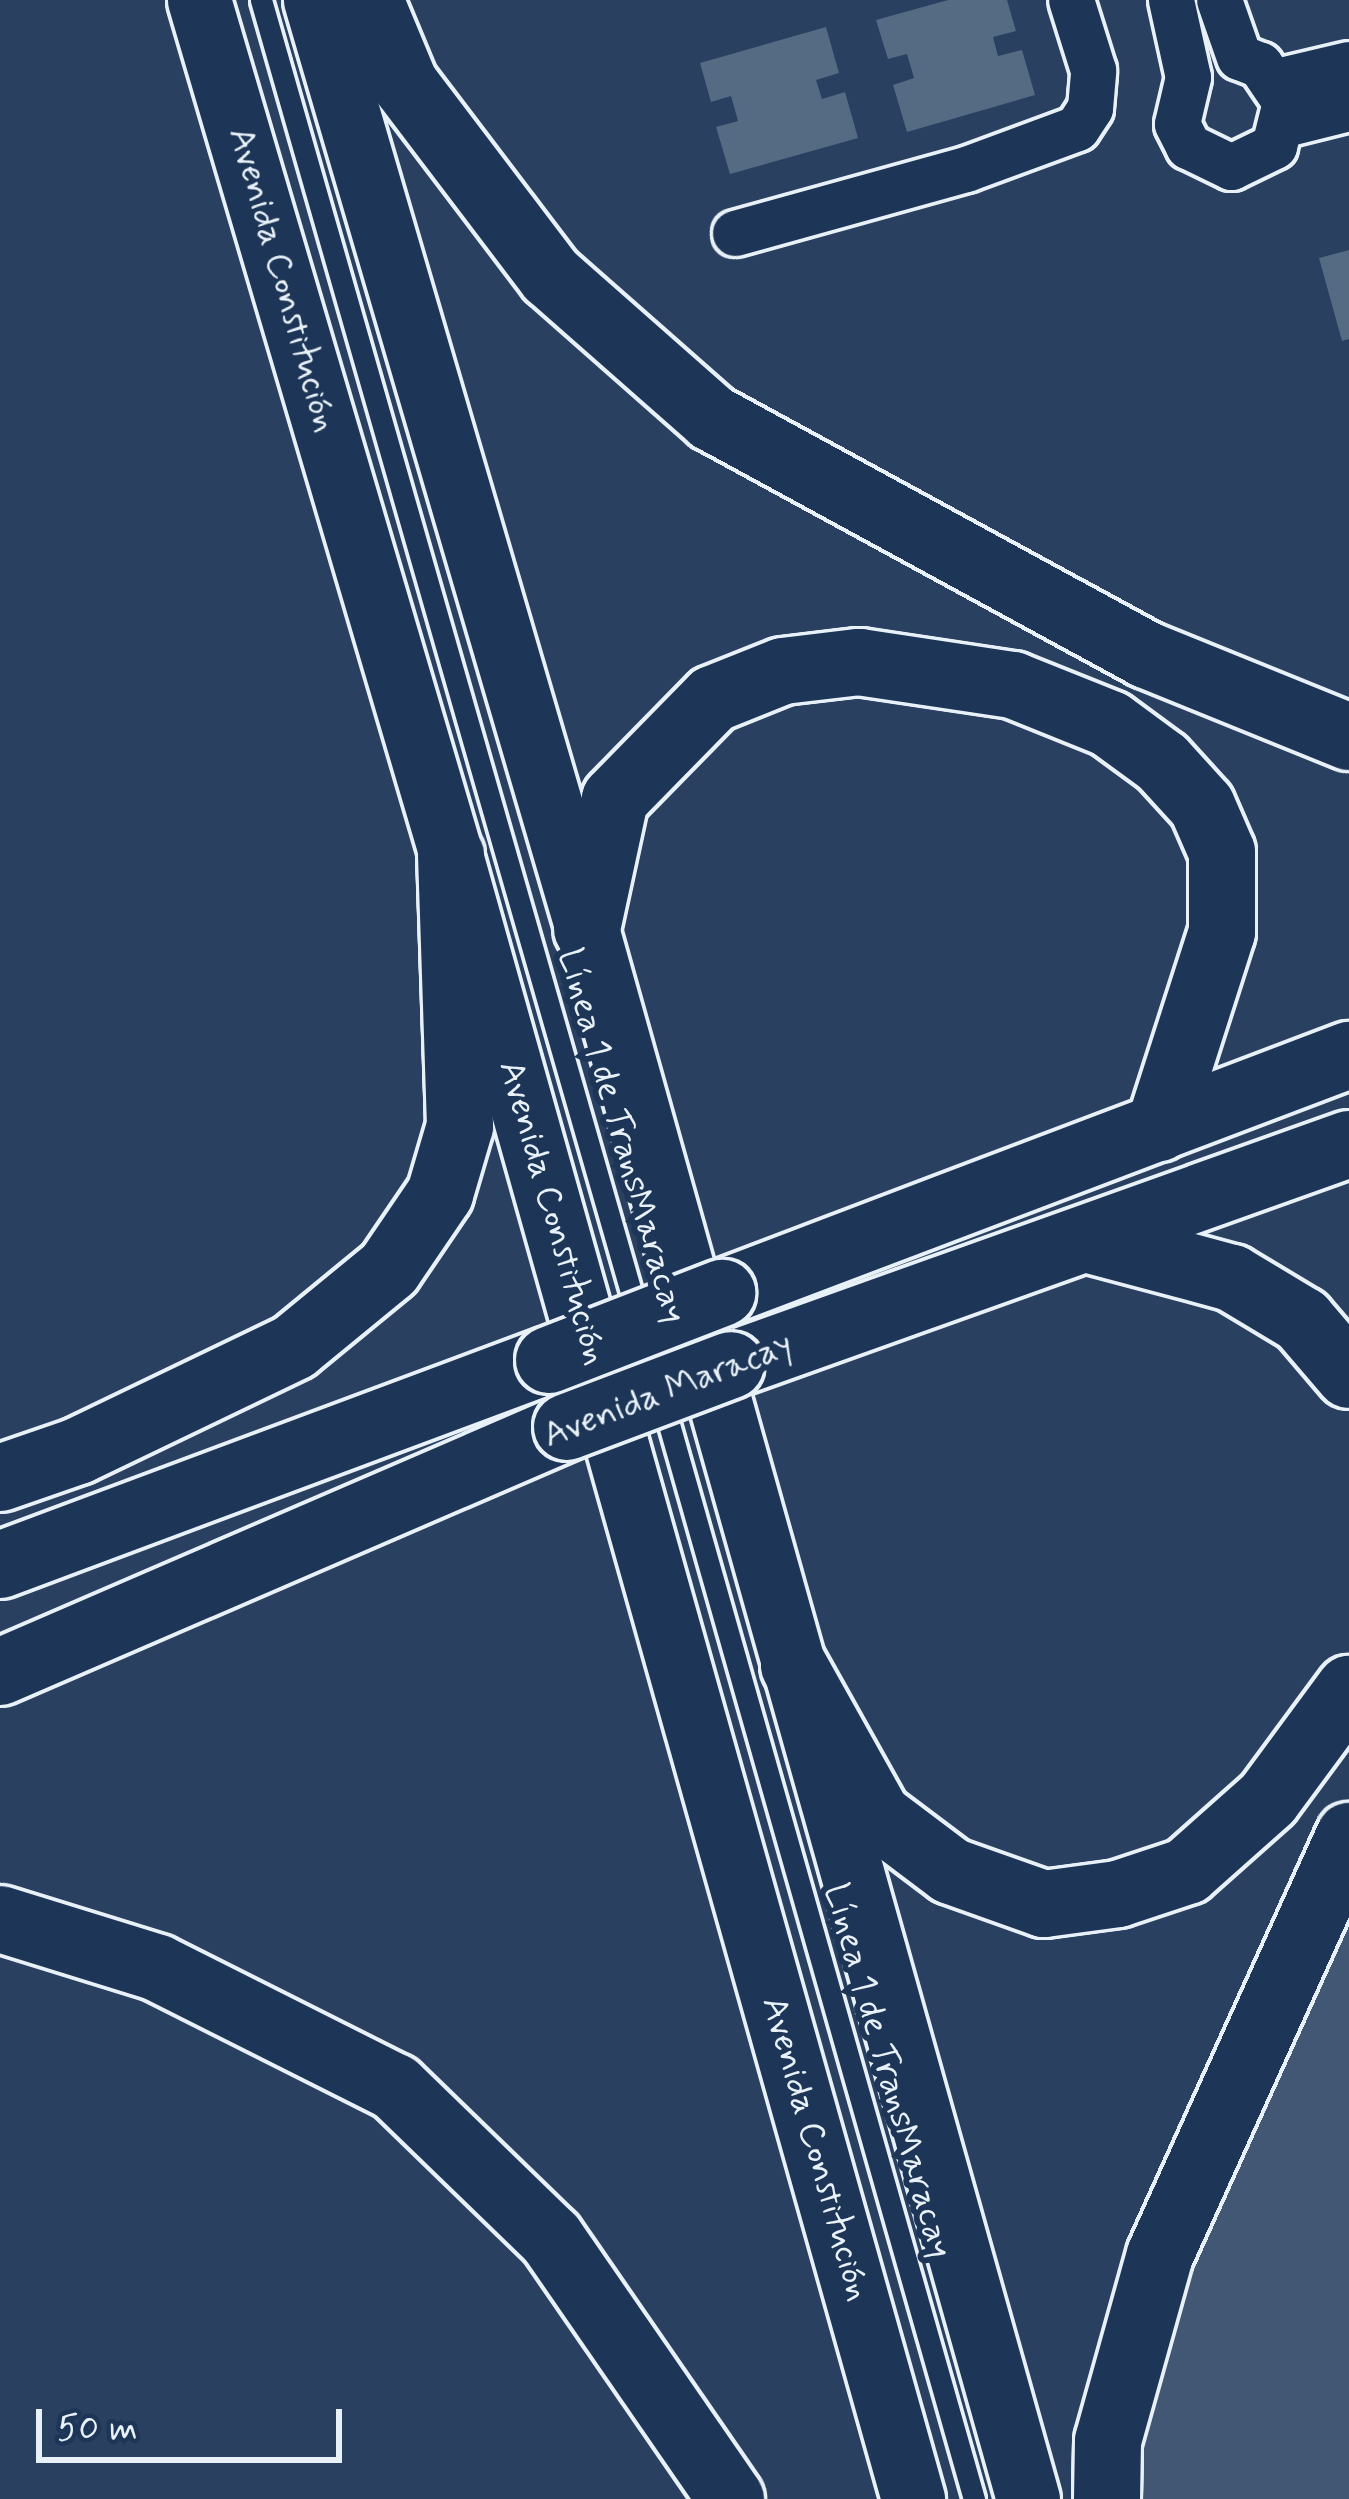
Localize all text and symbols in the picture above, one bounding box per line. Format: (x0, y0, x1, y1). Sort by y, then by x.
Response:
street label: Avenida Constitución (218, 122, 346, 438)
street label: Línea 1 de TransMaracay (545, 938, 697, 1334)
street label: Avenida Constitución (488, 1055, 616, 1371)
street label: Avenida Maracay (537, 1323, 799, 1459)
street label: Línea 1 de TransMaracay (811, 1873, 963, 2269)
street label: Avenida Constitución (751, 1991, 879, 2307)
scale bar (42, 2385, 348, 2459)
text: 50 m (57, 2406, 138, 2453)

